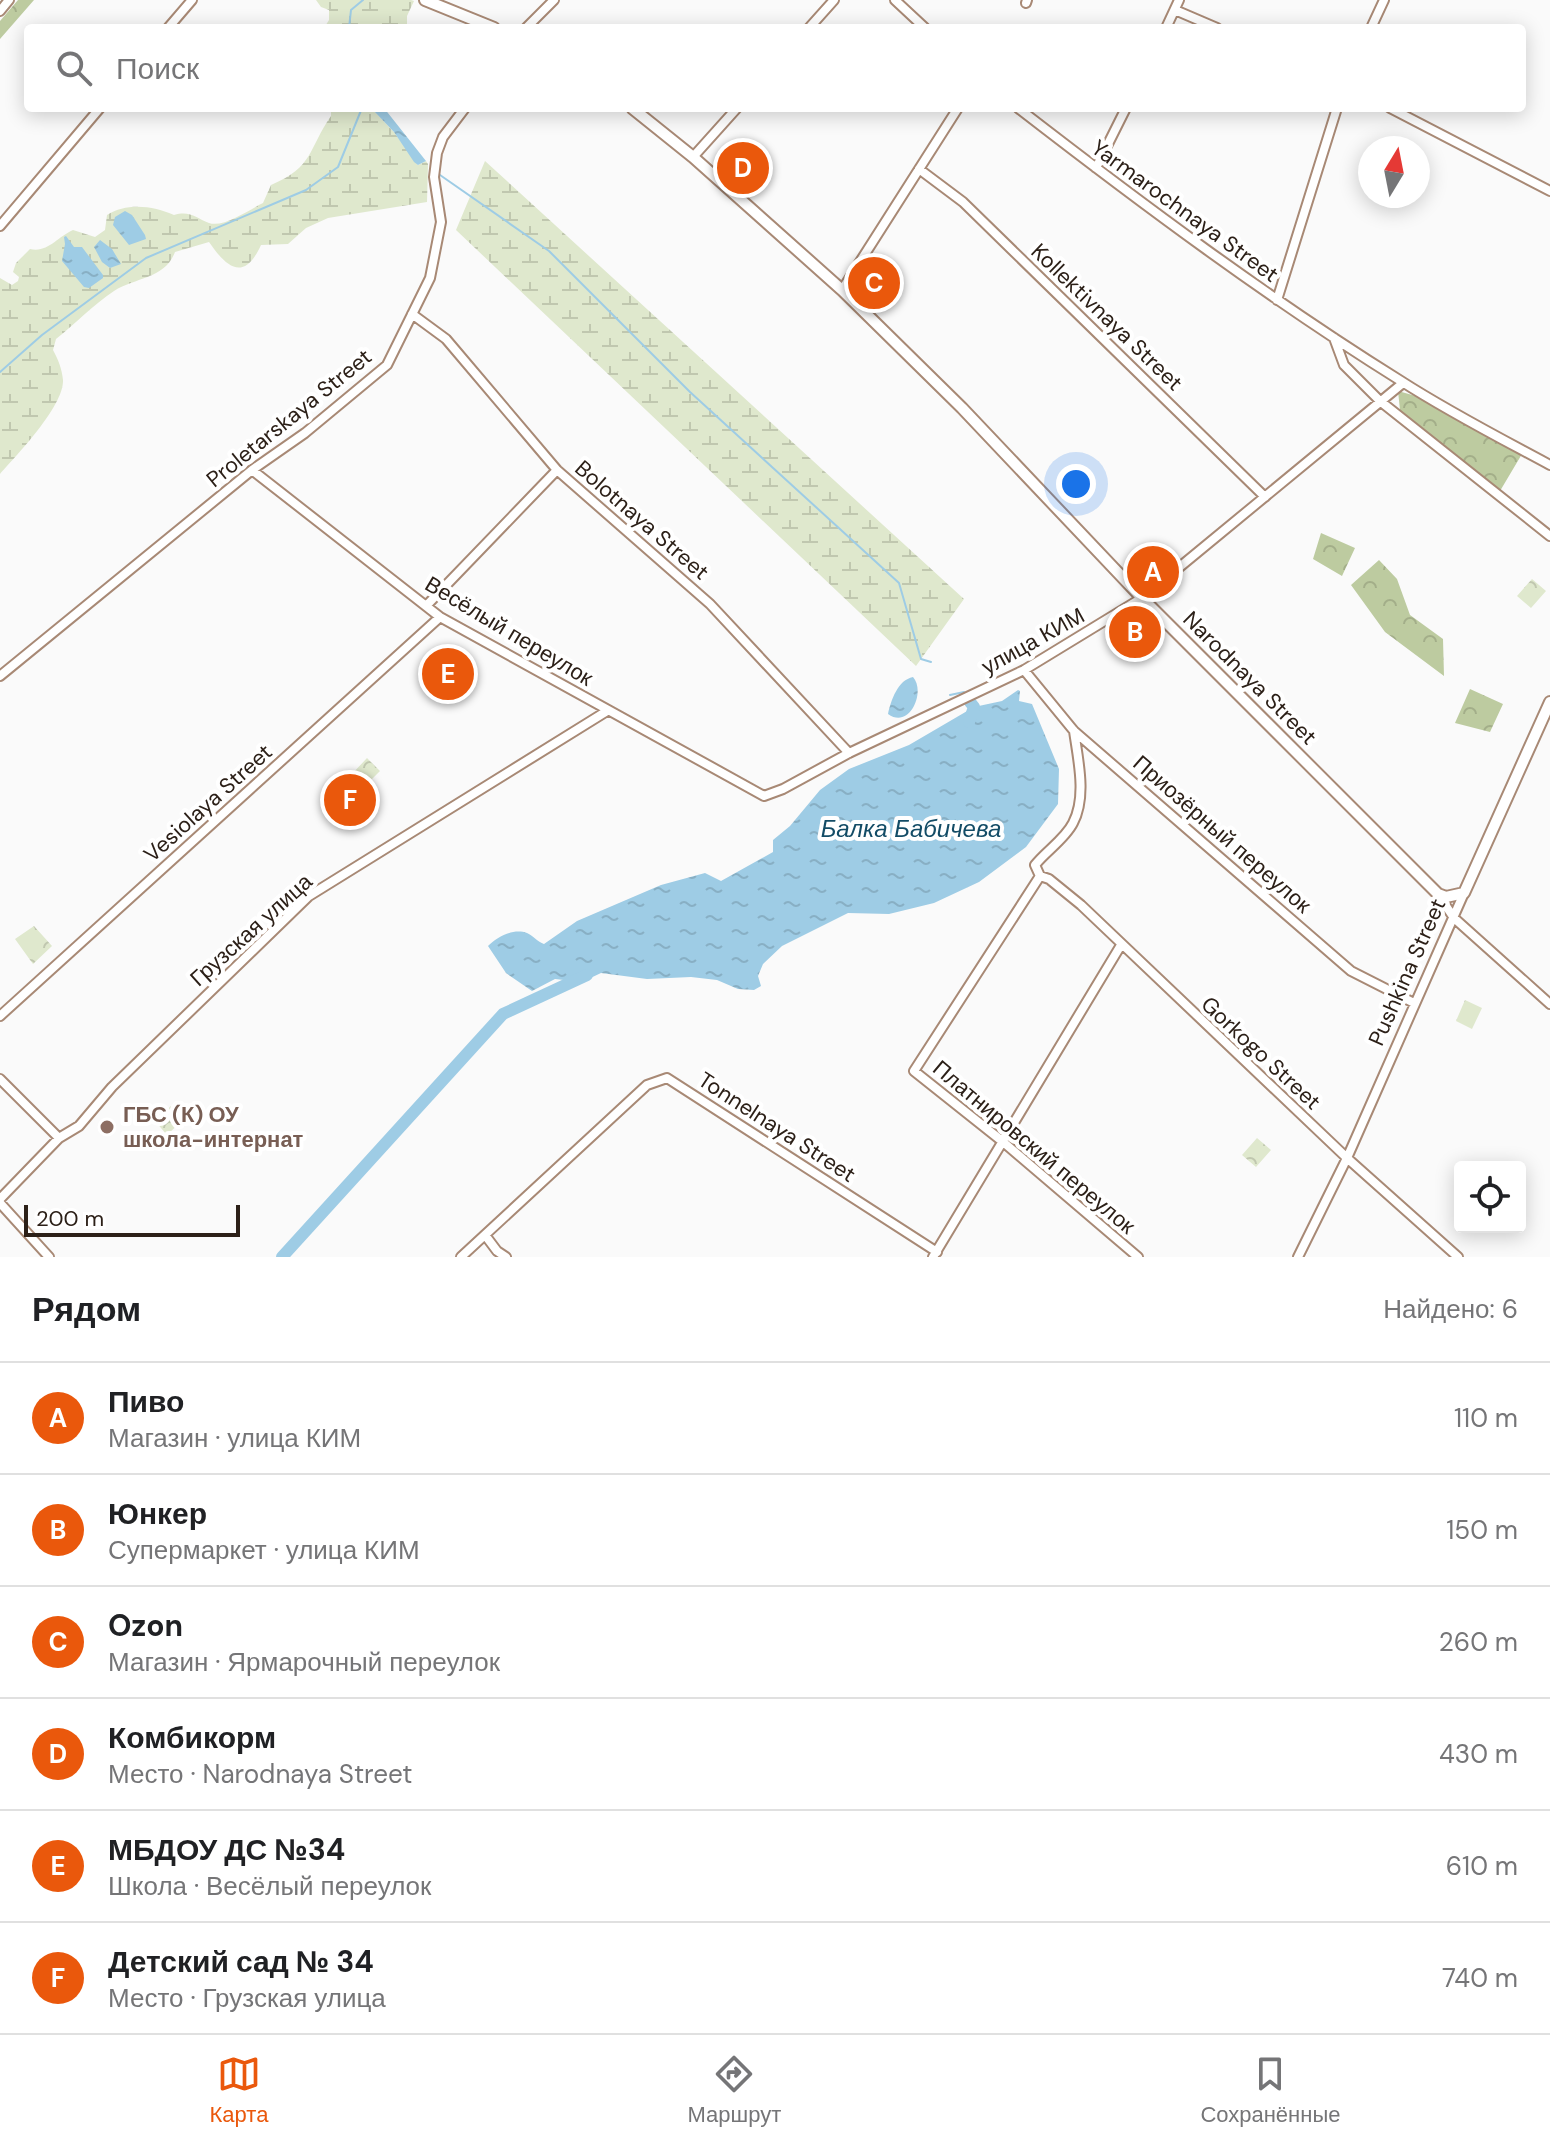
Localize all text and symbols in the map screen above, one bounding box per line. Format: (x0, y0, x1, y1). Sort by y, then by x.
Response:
search box (24, 24, 1526, 112)
icon: search (52, 46, 96, 90)
text: Поиск (116, 49, 199, 88)
street label: Yarmarochnaya Street (1086, 133, 1284, 289)
north arrow (1358, 136, 1430, 208)
pin: D (717, 138, 769, 198)
street label: Kollektivnaya Street (1025, 237, 1189, 397)
pin: C (848, 253, 900, 313)
street label: Proletarskaya Street (200, 342, 378, 494)
street label: Bolotnaya Street (569, 454, 715, 586)
your location (1056, 464, 1096, 504)
pin: A (1127, 542, 1179, 602)
street label: Весёлый переулок (420, 569, 599, 693)
street label: улица КИМ (976, 601, 1090, 681)
pin: B (1109, 602, 1161, 662)
street label: Narodnaya Street (1177, 605, 1323, 751)
pin: E (422, 644, 474, 704)
street label: Vesiolaya Street (138, 738, 278, 868)
street label: Приозёрный переулок (1127, 749, 1317, 920)
pin: F (324, 770, 376, 830)
water label: Балка Бабичева (821, 813, 1001, 844)
street label: Грузская улица (184, 867, 319, 993)
street label: Pushkina Street (1362, 894, 1452, 1050)
street label: Gorkogo Street (1195, 990, 1327, 1116)
street label: Платнировский переулок (927, 1054, 1142, 1241)
street label: Tonnelnaya Street (693, 1065, 861, 1189)
place label: ГБС (К) ОУ школа-интернат (123, 1100, 304, 1154)
marker: ГБС (К) ОУ школа-интернат (98, 1118, 116, 1136)
map controls (1454, 1161, 1526, 1233)
button: locate (1454, 1161, 1526, 1233)
scale bar (24, 1201, 240, 1237)
text: 200 m (36, 1204, 104, 1233)
text: Рядом (32, 1287, 141, 1332)
text: Найдено: 6 (1383, 1292, 1518, 1326)
text: Пиво (108, 1382, 184, 1421)
text: A (49, 1401, 67, 1435)
text: 110 m (1454, 1401, 1518, 1435)
text: Магазин · улица КИМ (108, 1421, 361, 1455)
text: Юнкер (108, 1494, 207, 1533)
text: B (50, 1513, 66, 1547)
text: 150 m (1446, 1513, 1518, 1547)
text: Супермаркет · улица КИМ (108, 1533, 420, 1567)
text: Ozon (108, 1606, 183, 1645)
text: C (48, 1625, 68, 1659)
text: 260 m (1439, 1625, 1518, 1659)
text: Магазин · Ярмарочный переулок (108, 1645, 500, 1679)
text: Комбикорм (108, 1718, 276, 1757)
text: D (49, 1737, 67, 1771)
text: 430 m (1439, 1737, 1518, 1771)
text: Место · Narodnaya Street (108, 1757, 413, 1791)
text: МБДОУ ДС №34 (108, 1830, 345, 1869)
text: E (50, 1849, 66, 1883)
text: 610 m (1446, 1849, 1518, 1883)
text: Школа · Весёлый переулок (108, 1869, 431, 1903)
text: Детский сад № 34 (108, 1942, 374, 1981)
text: F (51, 1961, 65, 1995)
text: 740 m (1442, 1961, 1518, 1995)
text: Место · Грузская улица (108, 1981, 386, 2015)
tab: Карта (210, 2052, 268, 2129)
tab: Маршрут (688, 2052, 781, 2129)
tab: Сохранённые (1200, 2052, 1340, 2129)

